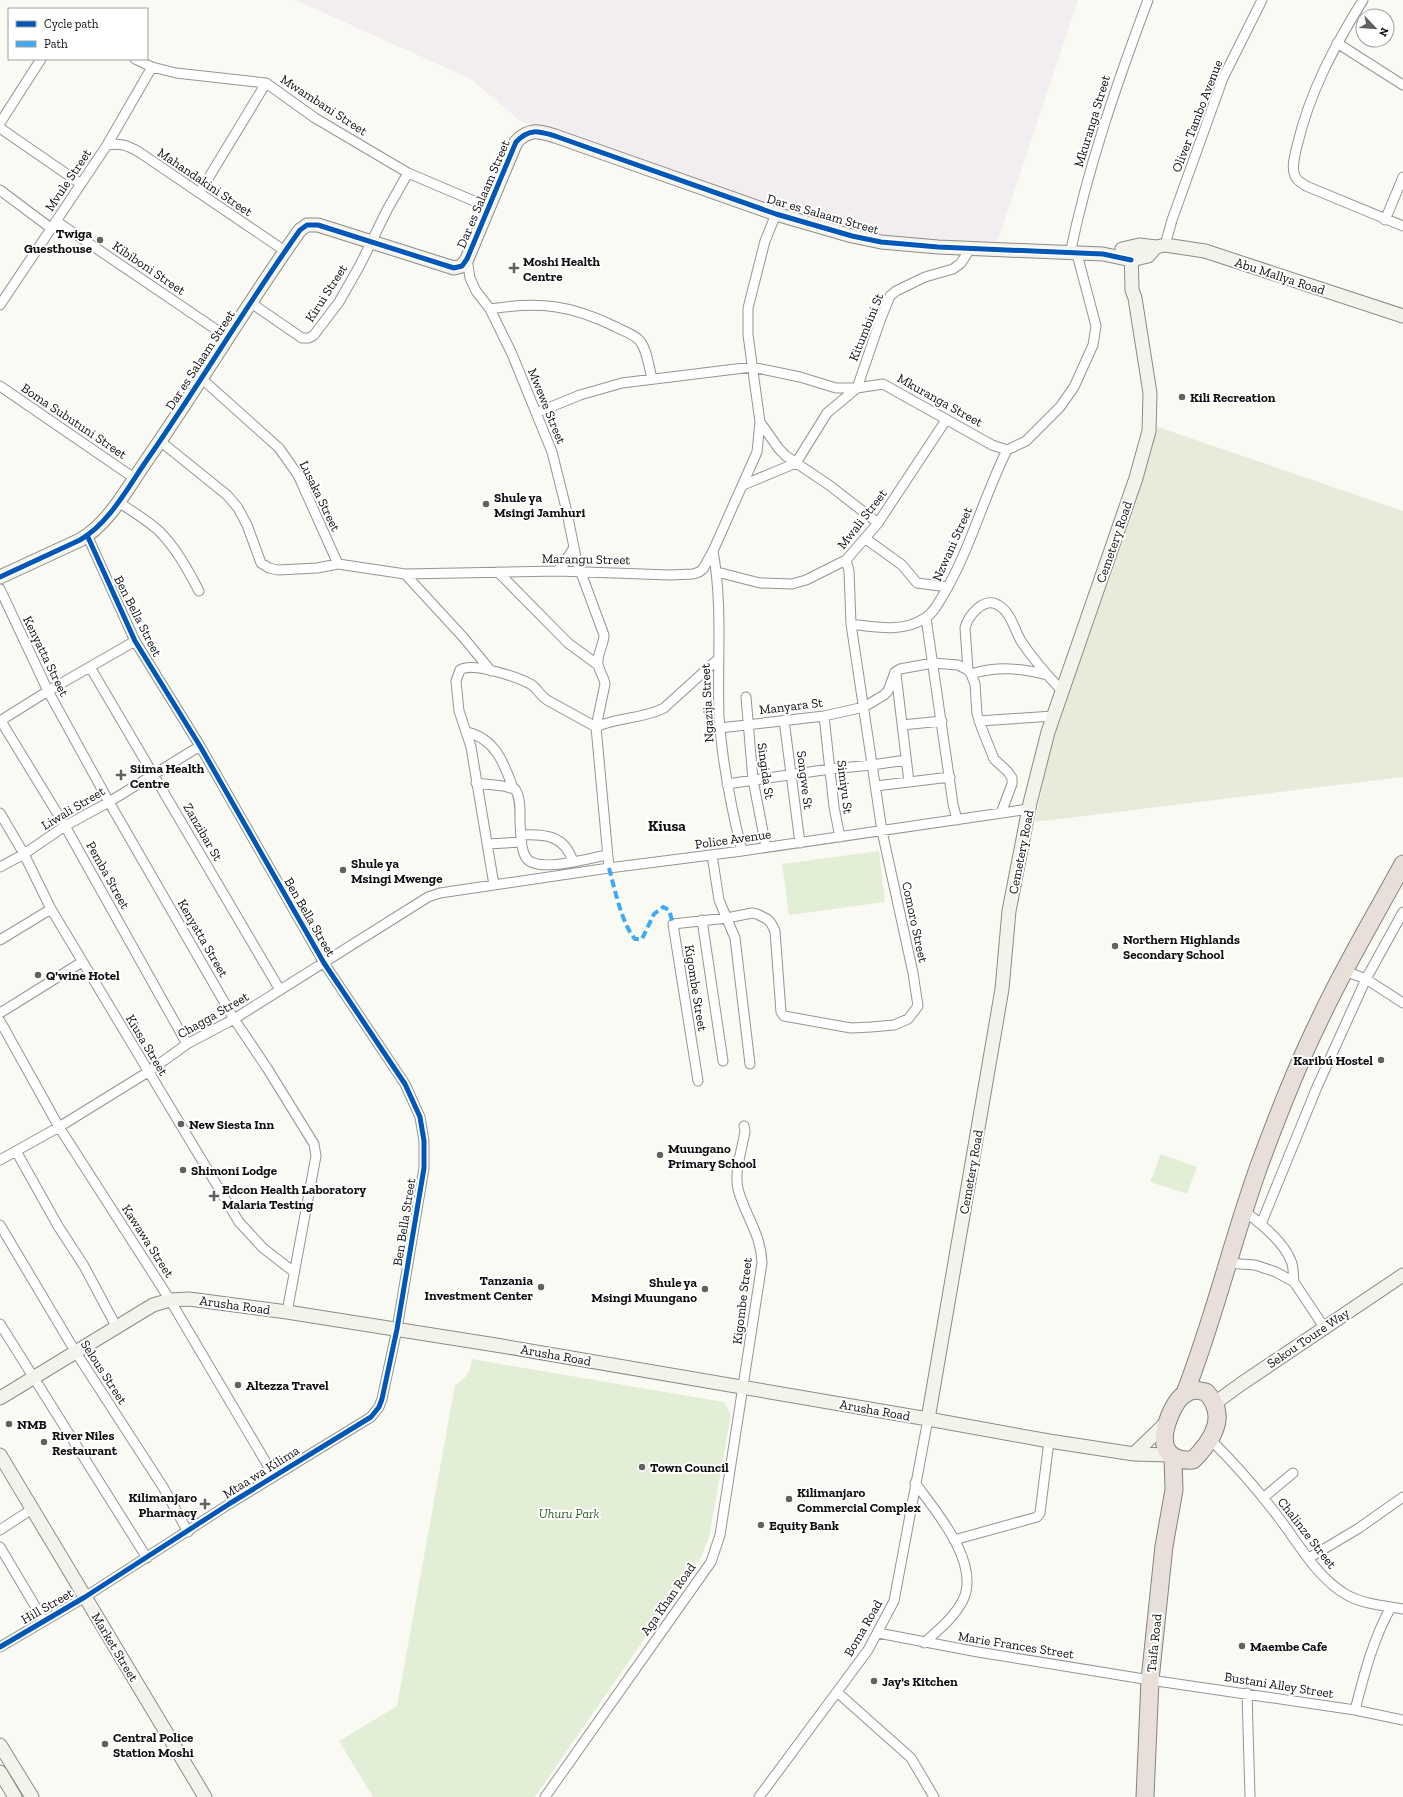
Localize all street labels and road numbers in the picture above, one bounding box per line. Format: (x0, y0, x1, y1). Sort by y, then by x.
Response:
street label: Oliver Tambo Avenue (1169, 58, 1225, 174)
street label: Mwambani Street (278, 71, 370, 139)
street label: Mkuranga Street (1071, 73, 1113, 169)
street label: Dar es Salaam Street (453, 138, 513, 250)
street label: Mahandakini Street (155, 145, 255, 219)
street label: Mvule Street (42, 146, 94, 214)
street label: Dar es Salaam Street (765, 191, 881, 237)
street label: Kibiboni Street (110, 238, 188, 298)
street label: Abu Mallya Road (1233, 254, 1327, 298)
street label: Kirui Street (302, 261, 350, 325)
street label: Kitumbini St (846, 291, 886, 363)
street label: Dar es Salaam Street (162, 307, 238, 413)
street label: Mwewe Street (525, 366, 569, 446)
street label: Mkuranga Street (895, 370, 985, 430)
street label: Boma Subutuni Street (18, 380, 130, 462)
street label: Lusaka Street (296, 458, 344, 534)
street label: Mwali Street (834, 486, 890, 552)
street label: Cemetery Road (1093, 499, 1135, 585)
street label: Nzwani Street (929, 504, 975, 583)
street label: Marangu Street (542, 551, 631, 567)
street label: Ben Bella Street (111, 573, 165, 659)
street label: Kenyatta Street (20, 613, 72, 699)
street label: Ngazija Street (697, 663, 718, 743)
street label: Manyara St (758, 695, 824, 717)
street label: Singida St (755, 742, 777, 800)
street label: Songwe St (794, 750, 816, 810)
street label: Simiyu St (834, 759, 856, 815)
street label: Liwali Street (39, 783, 107, 833)
street label: Zanzibar St (180, 801, 226, 864)
street label: Cemetery Road (1005, 809, 1037, 895)
street label: Police Avenue (694, 826, 772, 852)
street label: Pemba Street (83, 839, 133, 912)
street label: Ben Bella Street (281, 875, 339, 959)
street label: Comoro Street (899, 880, 931, 964)
street label: Kenyatta Street (175, 896, 231, 980)
street label: Kigombe Street (682, 944, 710, 1032)
street label: Chagga Street (175, 988, 251, 1041)
street label: Kiusa Street (123, 1012, 171, 1078)
street label: Cemetery Road (956, 1129, 986, 1215)
street label: Ben Bella Street (390, 1177, 418, 1267)
street label: Kawawa Street (119, 1202, 177, 1280)
street label: Kigombe Street (729, 1257, 755, 1345)
street label: Arusha Road (199, 1293, 271, 1317)
street label: Sekou Toure Way (1264, 1305, 1352, 1371)
street label: Selous Street (78, 1337, 130, 1407)
street label: Arusha Road (520, 1341, 592, 1369)
street label: Arusha Road (839, 1396, 911, 1424)
street label: Mtaa wa Kilima (220, 1442, 303, 1501)
street label: Chalinze Street (1275, 1495, 1339, 1572)
street label: Aga Khan Road (638, 1560, 698, 1638)
street label: Hill Street (18, 1585, 76, 1627)
street label: Boma Road (841, 1597, 885, 1659)
street label: Market Street (89, 1610, 142, 1684)
street label: Taifa Road (1143, 1613, 1165, 1673)
street label: Marie Frances Street (957, 1628, 1075, 1662)
street label: Bustani Alley Street (1223, 1669, 1335, 1701)

